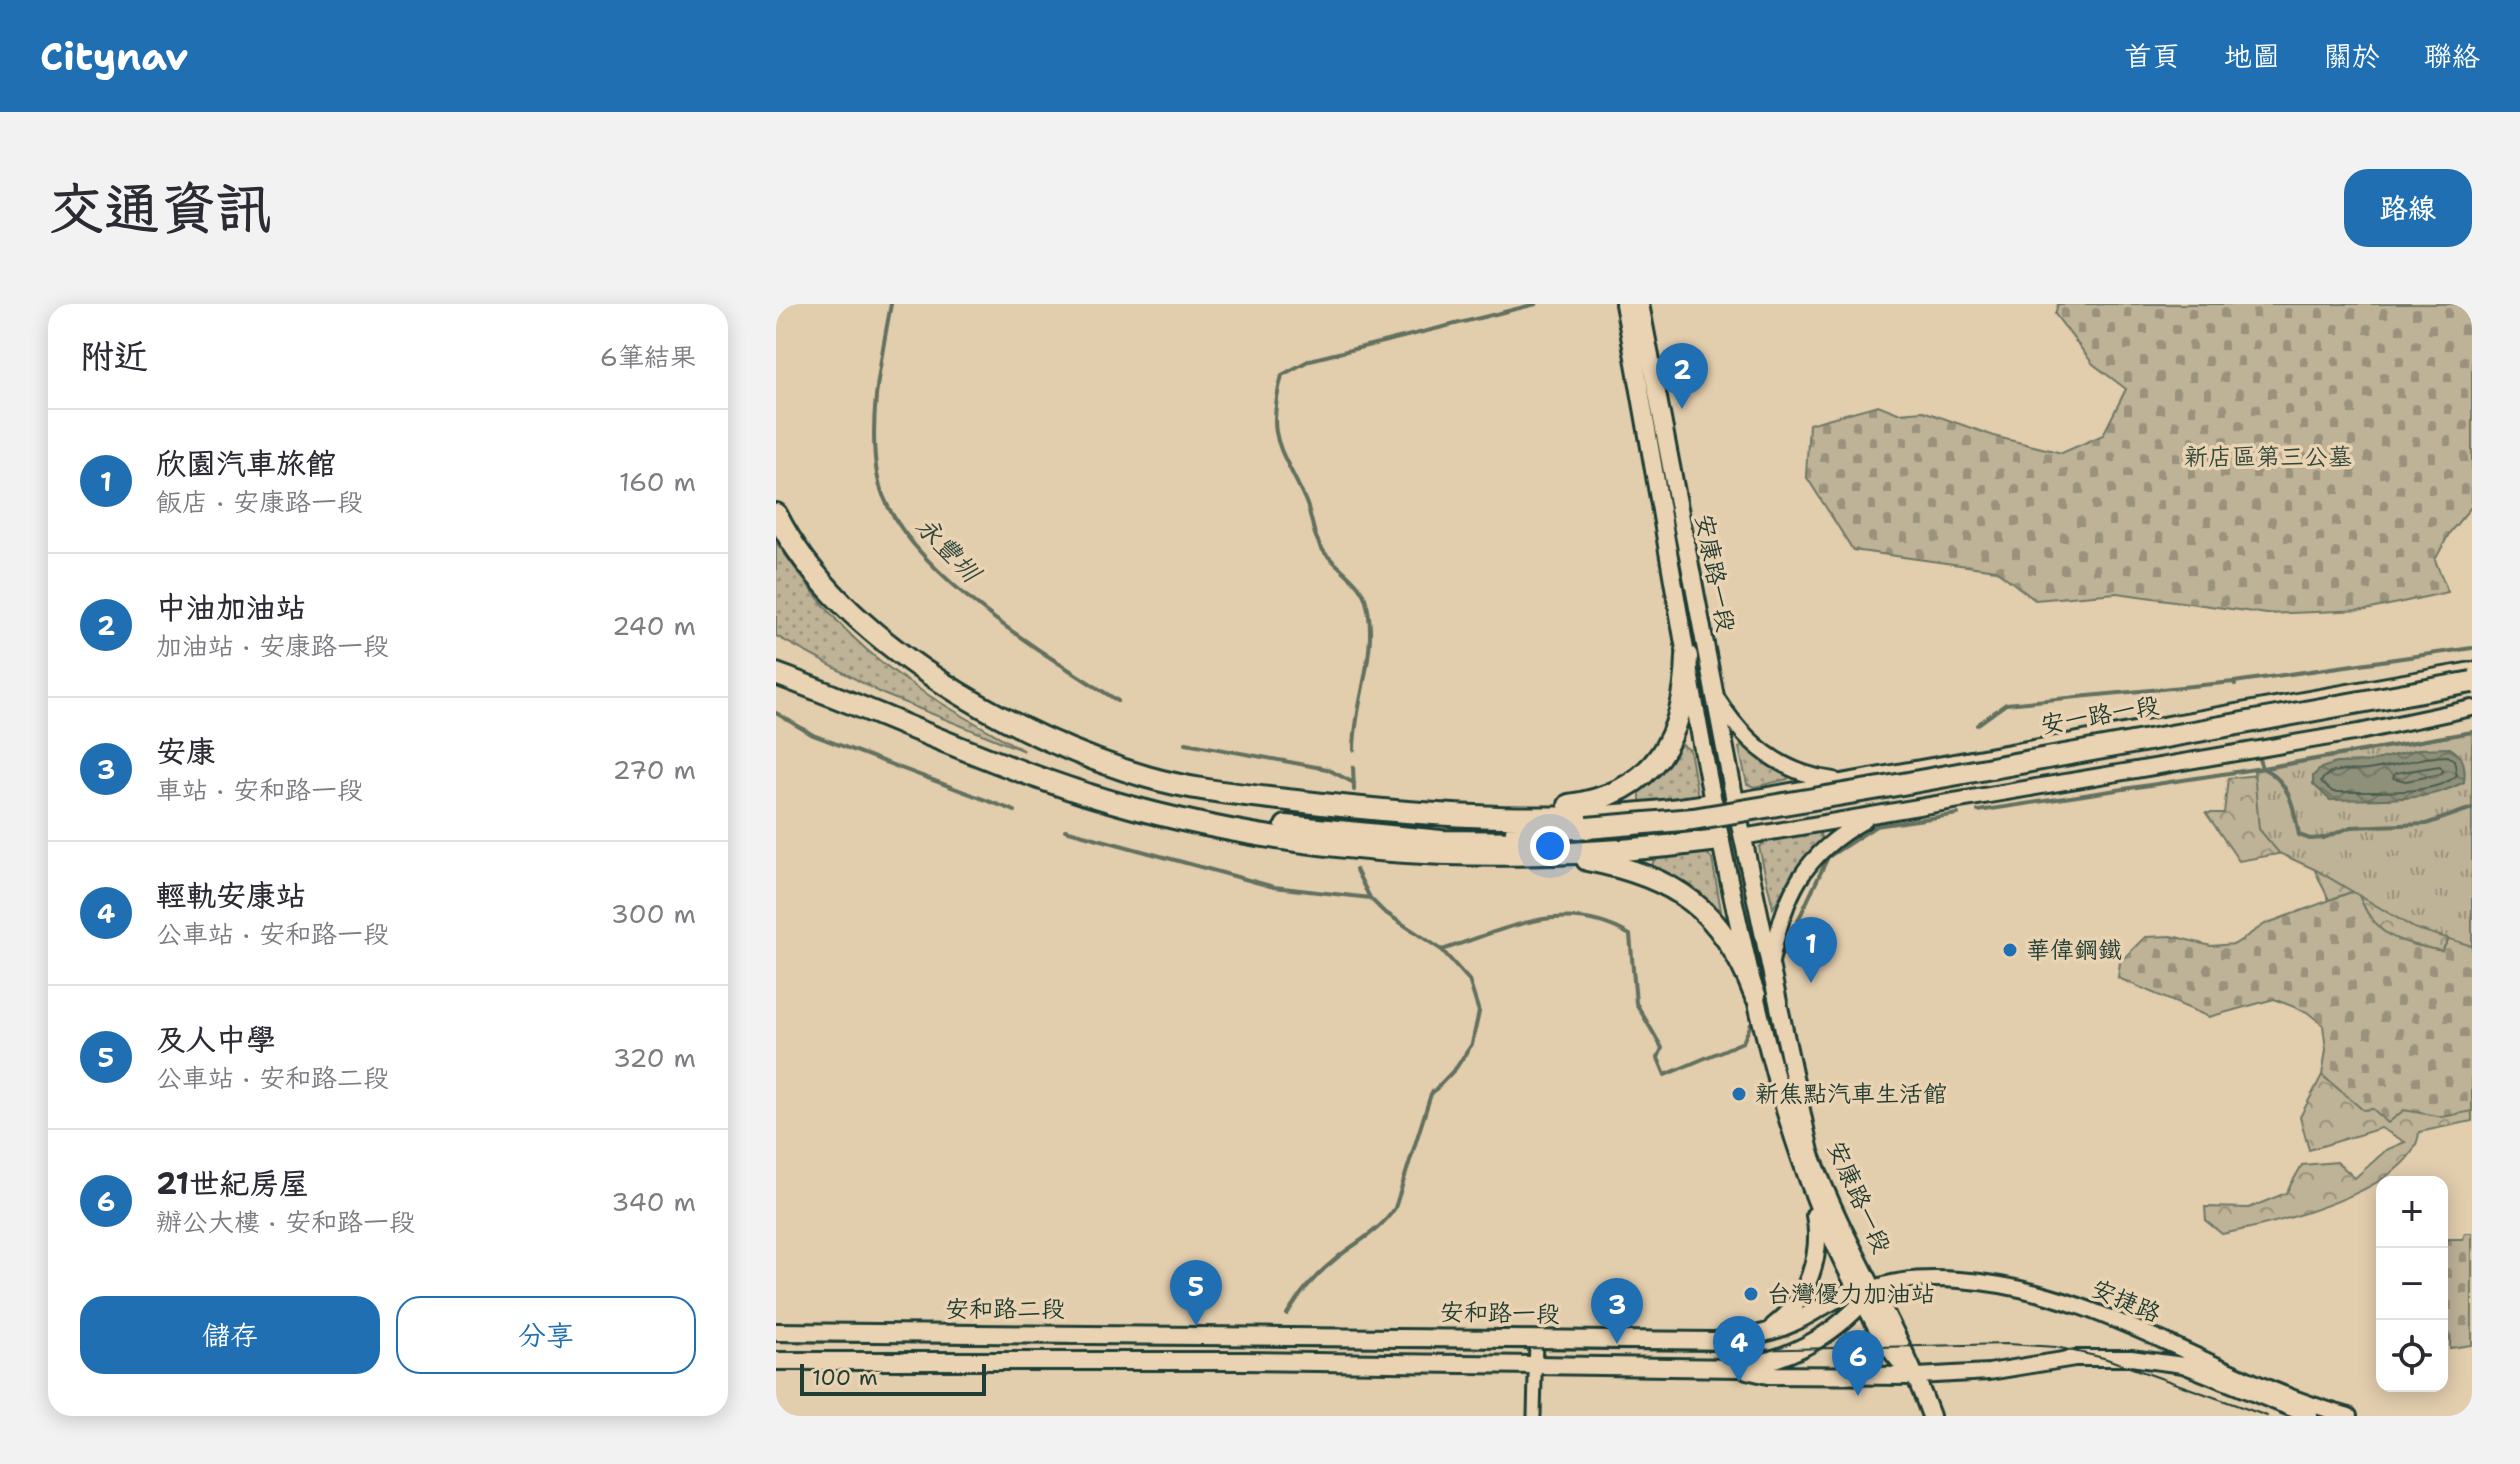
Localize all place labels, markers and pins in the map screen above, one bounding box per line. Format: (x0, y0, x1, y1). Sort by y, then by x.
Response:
pin: 2 (1656, 343, 1708, 409)
pin: 1 (1785, 917, 1837, 983)
place label: 華偉鋼鐵 (2026, 934, 2122, 966)
marker: 華偉鋼鐵 (2001, 941, 2019, 959)
place label: 新焦點汽車生活館 (1755, 1078, 1947, 1110)
marker: 新焦點汽車生活館 (1730, 1085, 1748, 1103)
pin: 5 (1170, 1260, 1222, 1326)
pin: 3 (1591, 1278, 1643, 1344)
place label: 台灣優力加油站 (1767, 1278, 1935, 1310)
marker: 台灣優力加油站 (1742, 1285, 1760, 1303)
pin: 4 (1713, 1316, 1765, 1382)
pin: 6 (1832, 1330, 1884, 1396)

